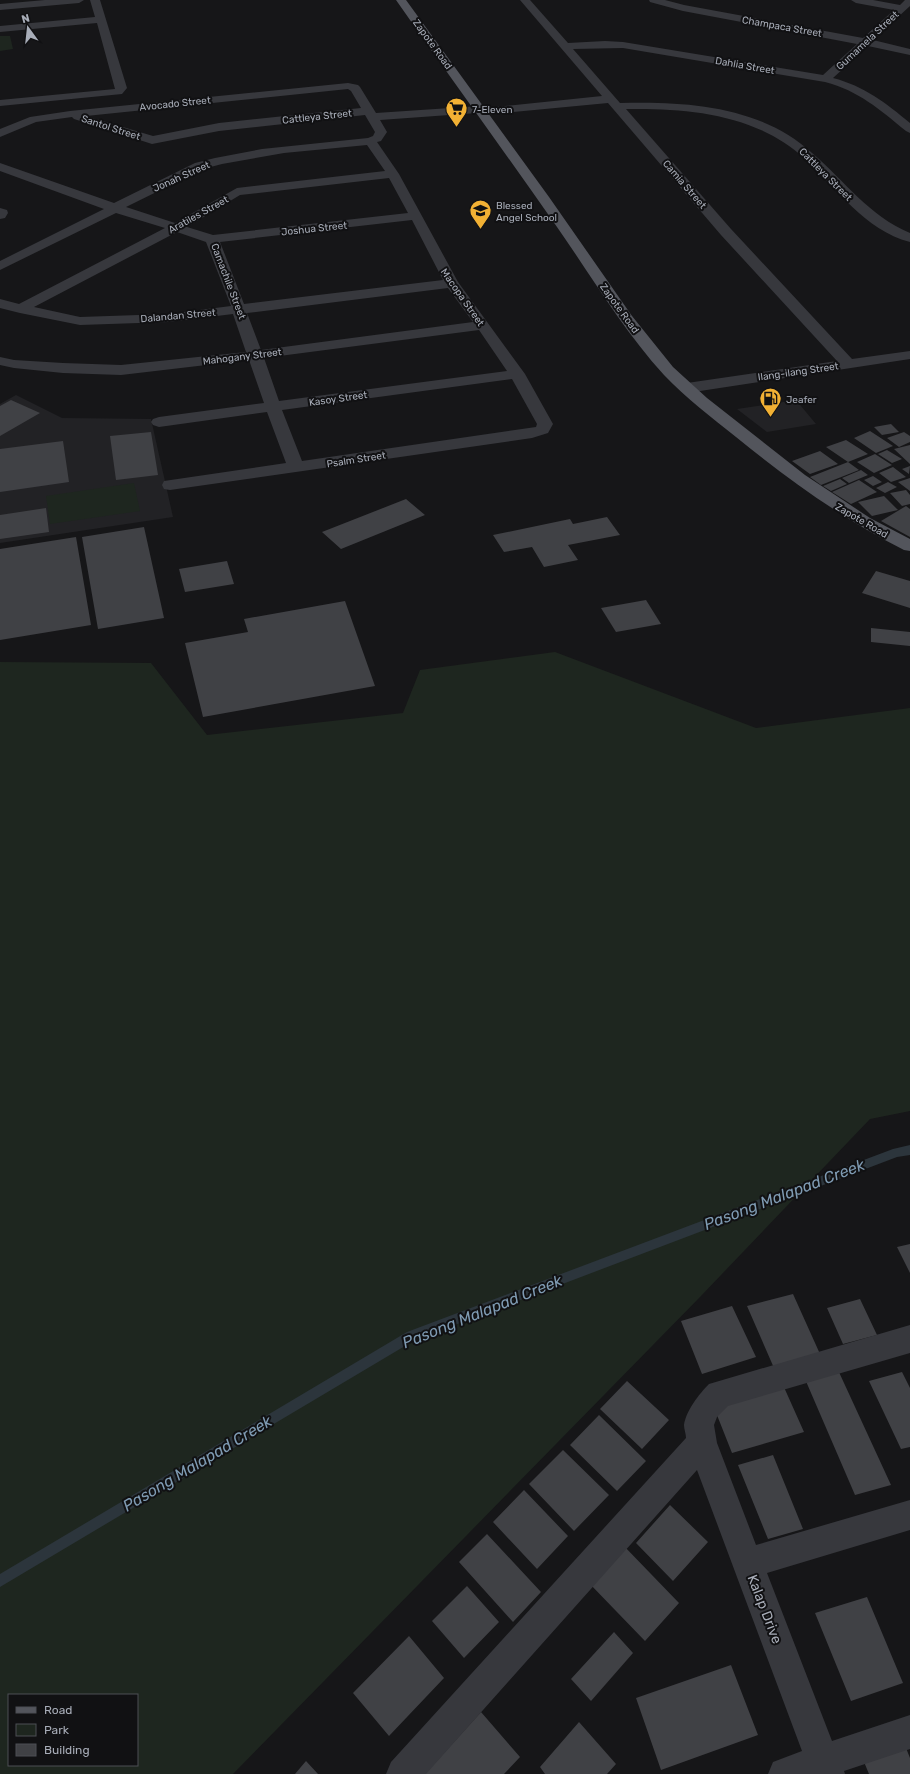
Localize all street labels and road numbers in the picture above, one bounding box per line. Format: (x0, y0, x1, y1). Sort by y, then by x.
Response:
street label: Gumamela Street (834, 9, 901, 73)
street label: Champaca Street (741, 14, 823, 40)
street label: Zapote Road (410, 17, 454, 72)
street label: Dahlia Street (714, 55, 776, 77)
street label: Avocado Street (139, 94, 211, 114)
street label: Cattleya Street (282, 107, 353, 127)
street label: Santol Street (80, 113, 142, 143)
street label: Cattleya Street (796, 146, 854, 204)
street label: Camia Street (660, 158, 709, 211)
street label: Jonah Street (151, 159, 212, 195)
street label: Aratiles Street (166, 193, 231, 236)
street label: Joshua Street (281, 220, 348, 238)
street label: Camachile Street (208, 242, 248, 321)
street label: Macopa Street (438, 266, 487, 329)
street label: Zapote Road (597, 281, 641, 336)
street label: Dalandan Street (140, 307, 216, 325)
street label: Mahogany Street (202, 346, 282, 368)
street label: Ilang-ilang Street (757, 360, 839, 384)
street label: Kasoy Street (308, 389, 368, 409)
street label: Psalm Street (326, 449, 387, 471)
street label: Zapote Road (833, 501, 890, 541)
street label: Kalap Drive (744, 1572, 786, 1646)

